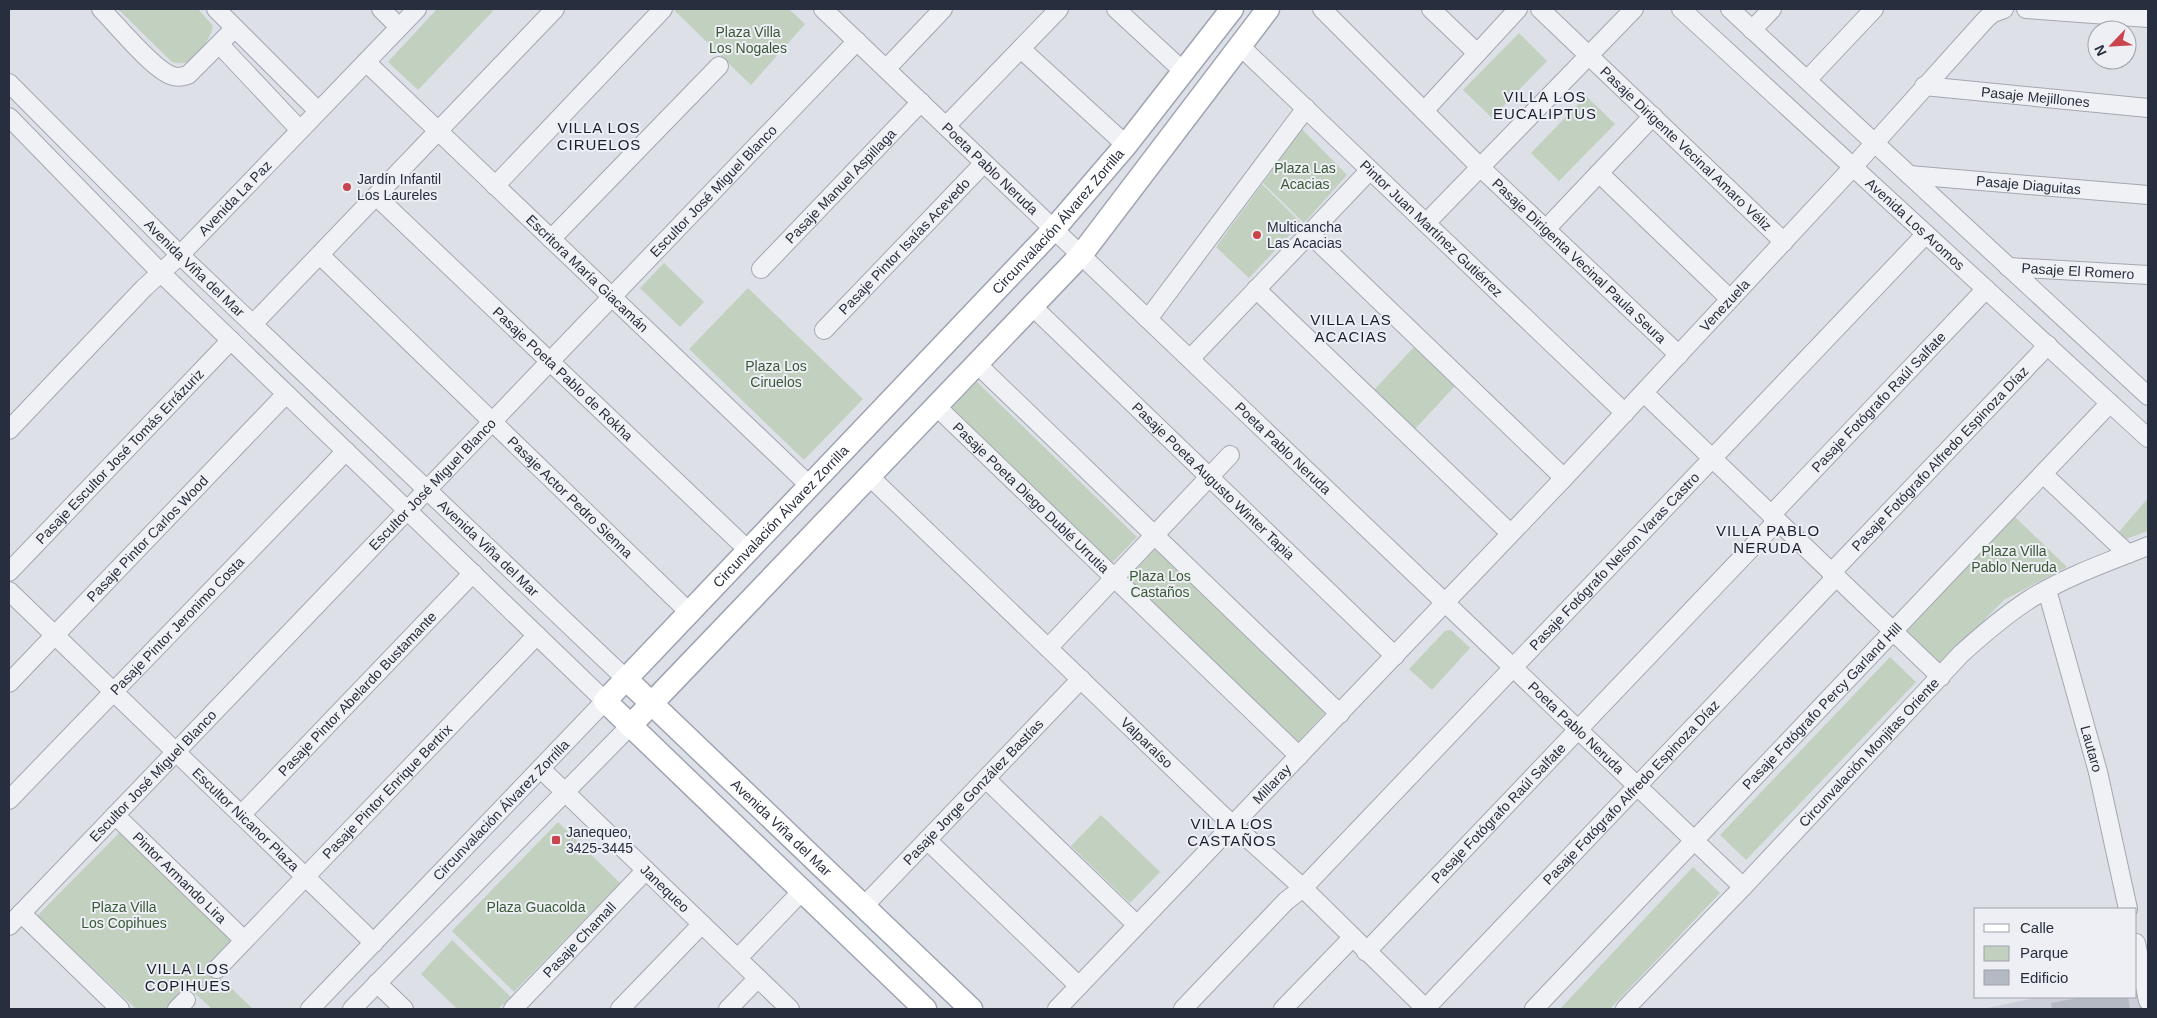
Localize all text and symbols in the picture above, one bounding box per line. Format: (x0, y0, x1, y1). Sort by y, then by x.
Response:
north arrow (2087, 20, 2137, 70)
park label: Plaza Villa Los Nogales (709, 24, 787, 56)
text: N (2091, 43, 2110, 58)
street label: Pasaje Dirigente Vecinal Amaro Véliz (1597, 63, 1775, 234)
street label: Pasaje Mejillones (1980, 84, 2091, 110)
district label: VILLA LOS EUCALIPTUS (1493, 88, 1597, 122)
district label: VILLA LOS CIRUELOS (557, 119, 641, 153)
street label: Poeta Pablo Neruda (939, 119, 1041, 218)
street label: Escultor José Miguel Blanco (647, 122, 780, 260)
street label: Pasaje Manuel Aspillaga (782, 125, 899, 247)
street label: Circunvalación Álvarez Zorrilla (989, 145, 1127, 297)
street label: Avenida La Paz (195, 157, 275, 239)
street label: Pintor Juan Martínez Gutiérrez (1357, 157, 1506, 300)
park label: Plaza Las Acacias (1274, 160, 1336, 192)
place label: Jardín Infantil Los Laureles (357, 171, 441, 203)
street label: Pasaje Diaguitas (1975, 173, 2082, 197)
street label: Pasaje Pintor Isaías Acevedo (835, 175, 973, 318)
street label: Pasaje Dirigenta Vecinal Paula Seura (1489, 175, 1670, 347)
street label: Avenida Los Aromos (1863, 175, 1968, 273)
marker: Jardín Infantil Los Laureles (341, 181, 353, 193)
street label: Escritora María Giacamán (523, 211, 652, 335)
street label: Avenida Viña del Mar (141, 216, 248, 320)
place label: Multicancha Las Acacias (1267, 219, 1342, 251)
marker: Multicancha Las Acacias (1251, 229, 1263, 241)
street label: Pasaje El Romero (2021, 260, 2135, 282)
street label: Venezuela (1696, 276, 1753, 335)
street label: Pasaje Poeta Pablo de Rokha (490, 304, 636, 444)
district label: VILLA LAS ACACIAS (1310, 311, 1392, 345)
street label: Pasaje Fotógrafo Raúl Salfate (1808, 329, 1949, 475)
park label: Plaza Los Ciruelos (745, 358, 807, 390)
street label: Pasaje Fotógrafo Alfredo Espinoza Díaz (1848, 363, 2031, 554)
street label: Pasaje Escultor José Tomás Errázuriz (32, 366, 207, 547)
street label: Pasaje Poeta Augusto Winter Tapia (1129, 399, 1298, 563)
street label: Poeta Pablo Neruda (1232, 399, 1334, 498)
street label: Escultor José Miguel Blanco (366, 415, 499, 553)
street label: Pasaje Poeta Diego Dublé Urrutia (950, 419, 1112, 577)
street label: Pasaje Actor Pedro Sienna (504, 433, 636, 561)
street label: Circunvalación Álvarez Zorrilla (710, 442, 852, 590)
street label: Pasaje Fotógrafo Nelson Varas Castro (1526, 469, 1703, 653)
street label: Pasaje Pintor Carlos Wood (83, 472, 211, 605)
street label: Avenida Viña del Mar (435, 497, 542, 600)
district label: VILLA PABLO NERUDA (1716, 522, 1820, 556)
park label: Plaza Villa Pablo Neruda (1971, 543, 2057, 575)
street label: Pasaje Pintor Jeronimo Costa (107, 554, 247, 698)
park label: Plaza Los Castaños (1129, 568, 1191, 600)
street label: Pasaje Pintor Abelardo Bustamante (275, 608, 440, 779)
street label: Pasaje Fotógrafo Percy Garland Hill (1739, 619, 1905, 793)
street label: Circunvalación Monjitas Oriente (1795, 675, 1942, 830)
street label: Poeta Pablo Neruda (1525, 678, 1627, 777)
street label: Pasaje Fotógrafo Alfredo Espinoza Díaz (1540, 697, 1723, 888)
street label: Escultor José Miguel Blanco (86, 707, 220, 845)
street label: Valparaíso (1117, 714, 1176, 771)
street label: Pasaje Jorge González Bastías (900, 716, 1047, 868)
street label: Pasaje Pintor Enrique Bertrix (319, 721, 455, 862)
street label: Lautaro (2077, 724, 2106, 774)
street label: Circunvalación Álvarez Zorrilla (430, 736, 573, 884)
street label: Pasaje Fotógrafo Raúl Salfate (1428, 740, 1569, 886)
street label: Millaray (1249, 761, 1294, 807)
street label: Escultor Nicanor Plaza (189, 764, 303, 874)
street label: Avenida Viña del Mar (728, 776, 835, 880)
district label: VILLA LOS CASTAÑOS (1187, 815, 1277, 849)
place label: Janequeo, 3425-3445 (566, 824, 633, 856)
street label: Pintor Armando Lira (130, 829, 230, 927)
marker: Janequeo, 3425-3445 (550, 834, 562, 846)
street label: Janequeo (637, 861, 693, 916)
park label: Plaza Villa Los Copihues (81, 899, 167, 931)
park label: Plaza Guacolda (487, 899, 586, 915)
street label: Pasaje Chamall (540, 899, 619, 981)
legend (1974, 908, 2137, 998)
text: Calle (2020, 919, 2054, 936)
text: Parque (2020, 944, 2068, 961)
district label: VILLA LOS COPIHUES (145, 960, 231, 994)
text: Edificio (2020, 969, 2068, 986)

